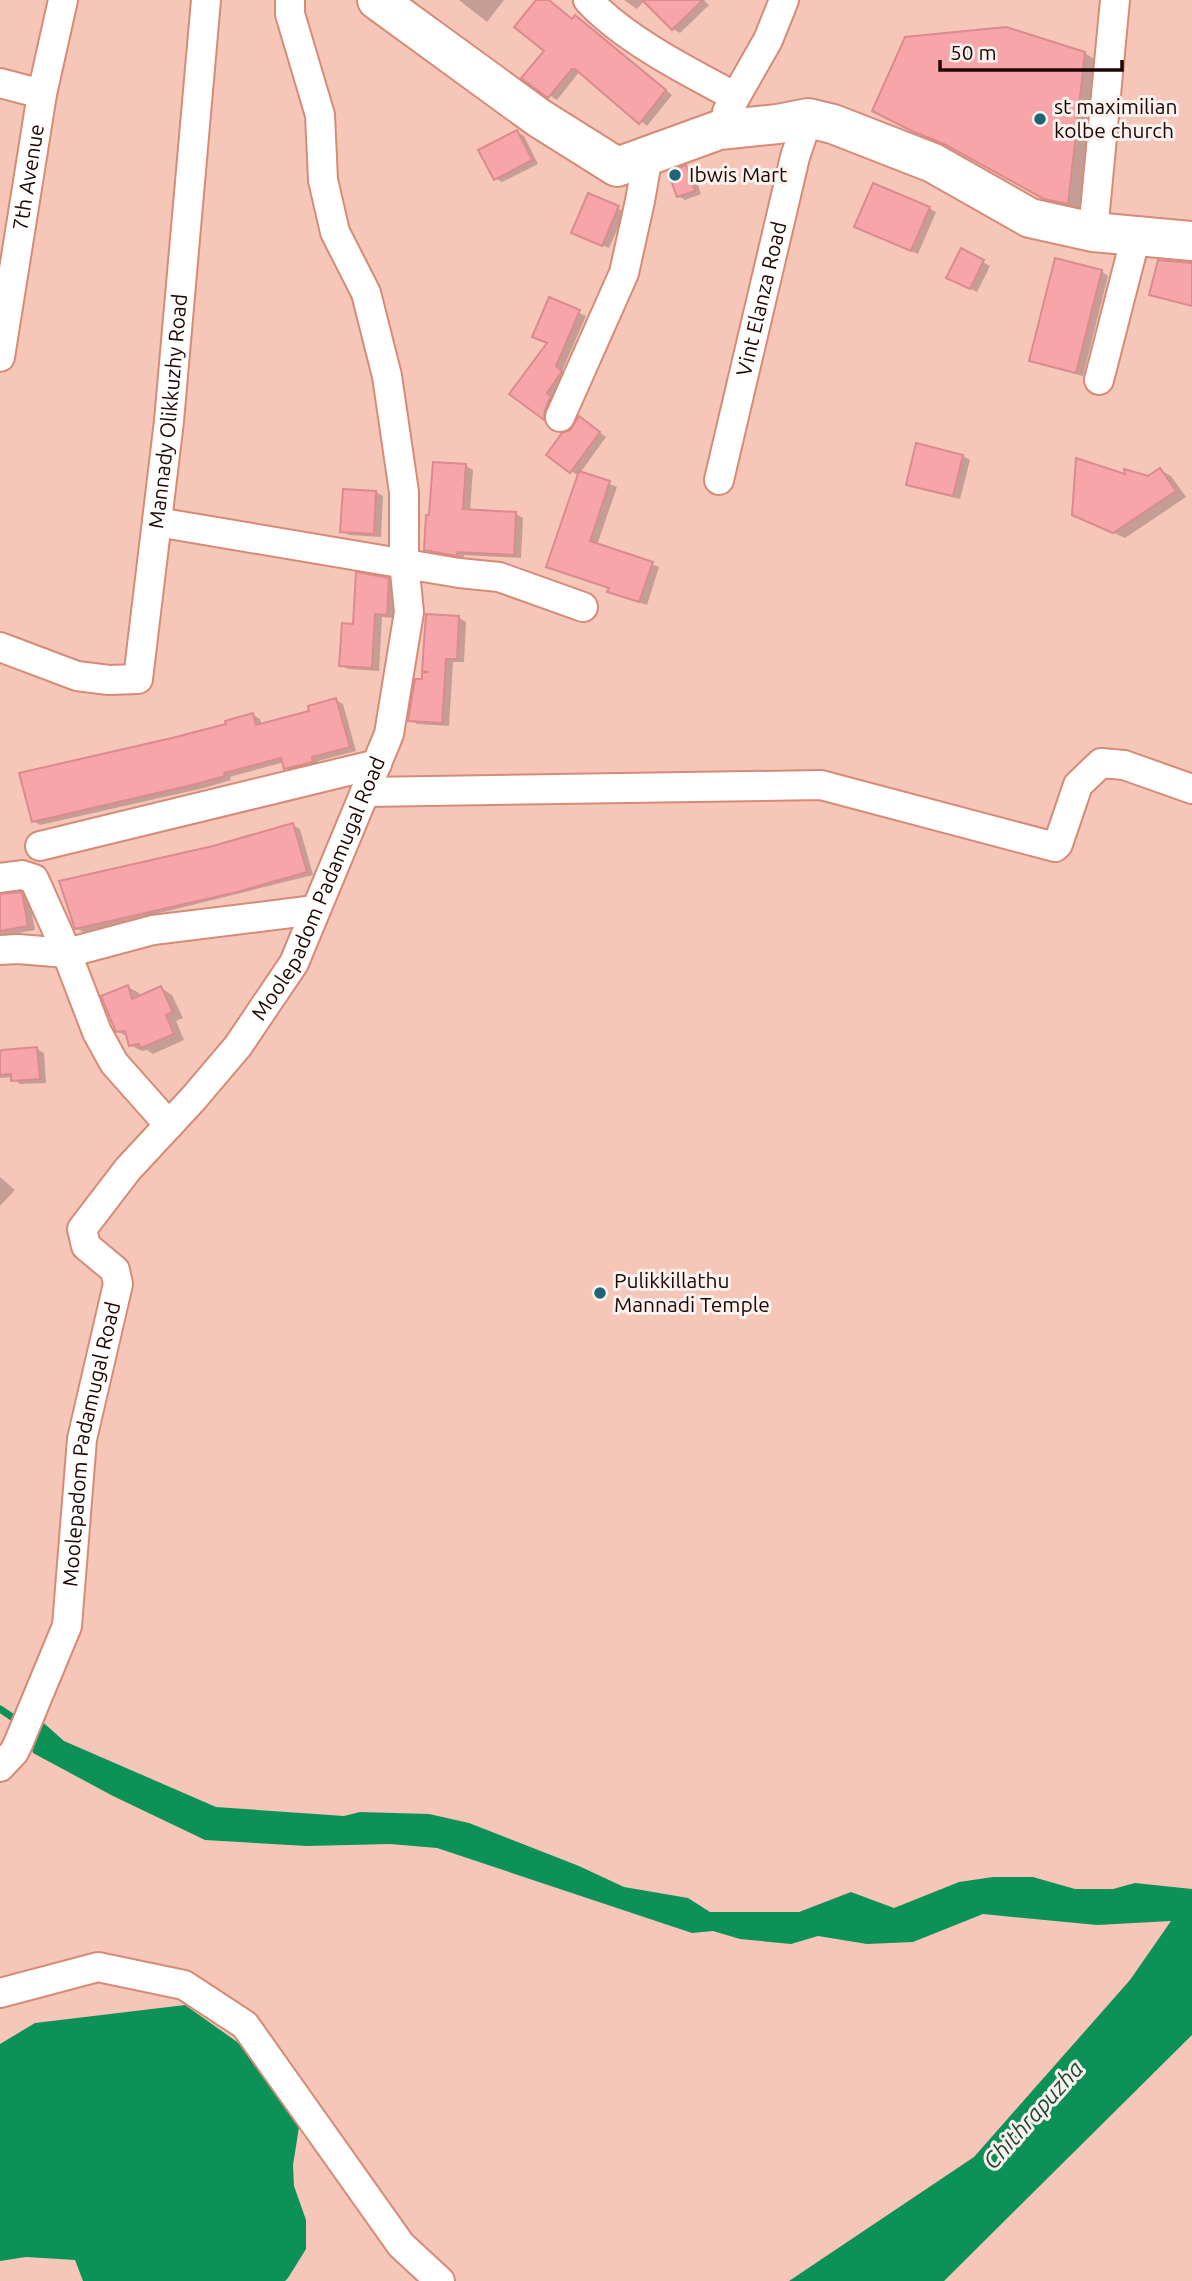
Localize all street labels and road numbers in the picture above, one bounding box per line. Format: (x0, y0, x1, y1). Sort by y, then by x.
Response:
street label: 7th Avenue (7, 122, 48, 232)
street label: Vint Elanza Road (731, 219, 790, 378)
street label: Mannady Olikkuzhy Road (143, 293, 191, 530)
street label: Moolepadom Padamugal Road (246, 753, 389, 1024)
street label: Moolepadom Padamugal Road (57, 1299, 124, 1588)

